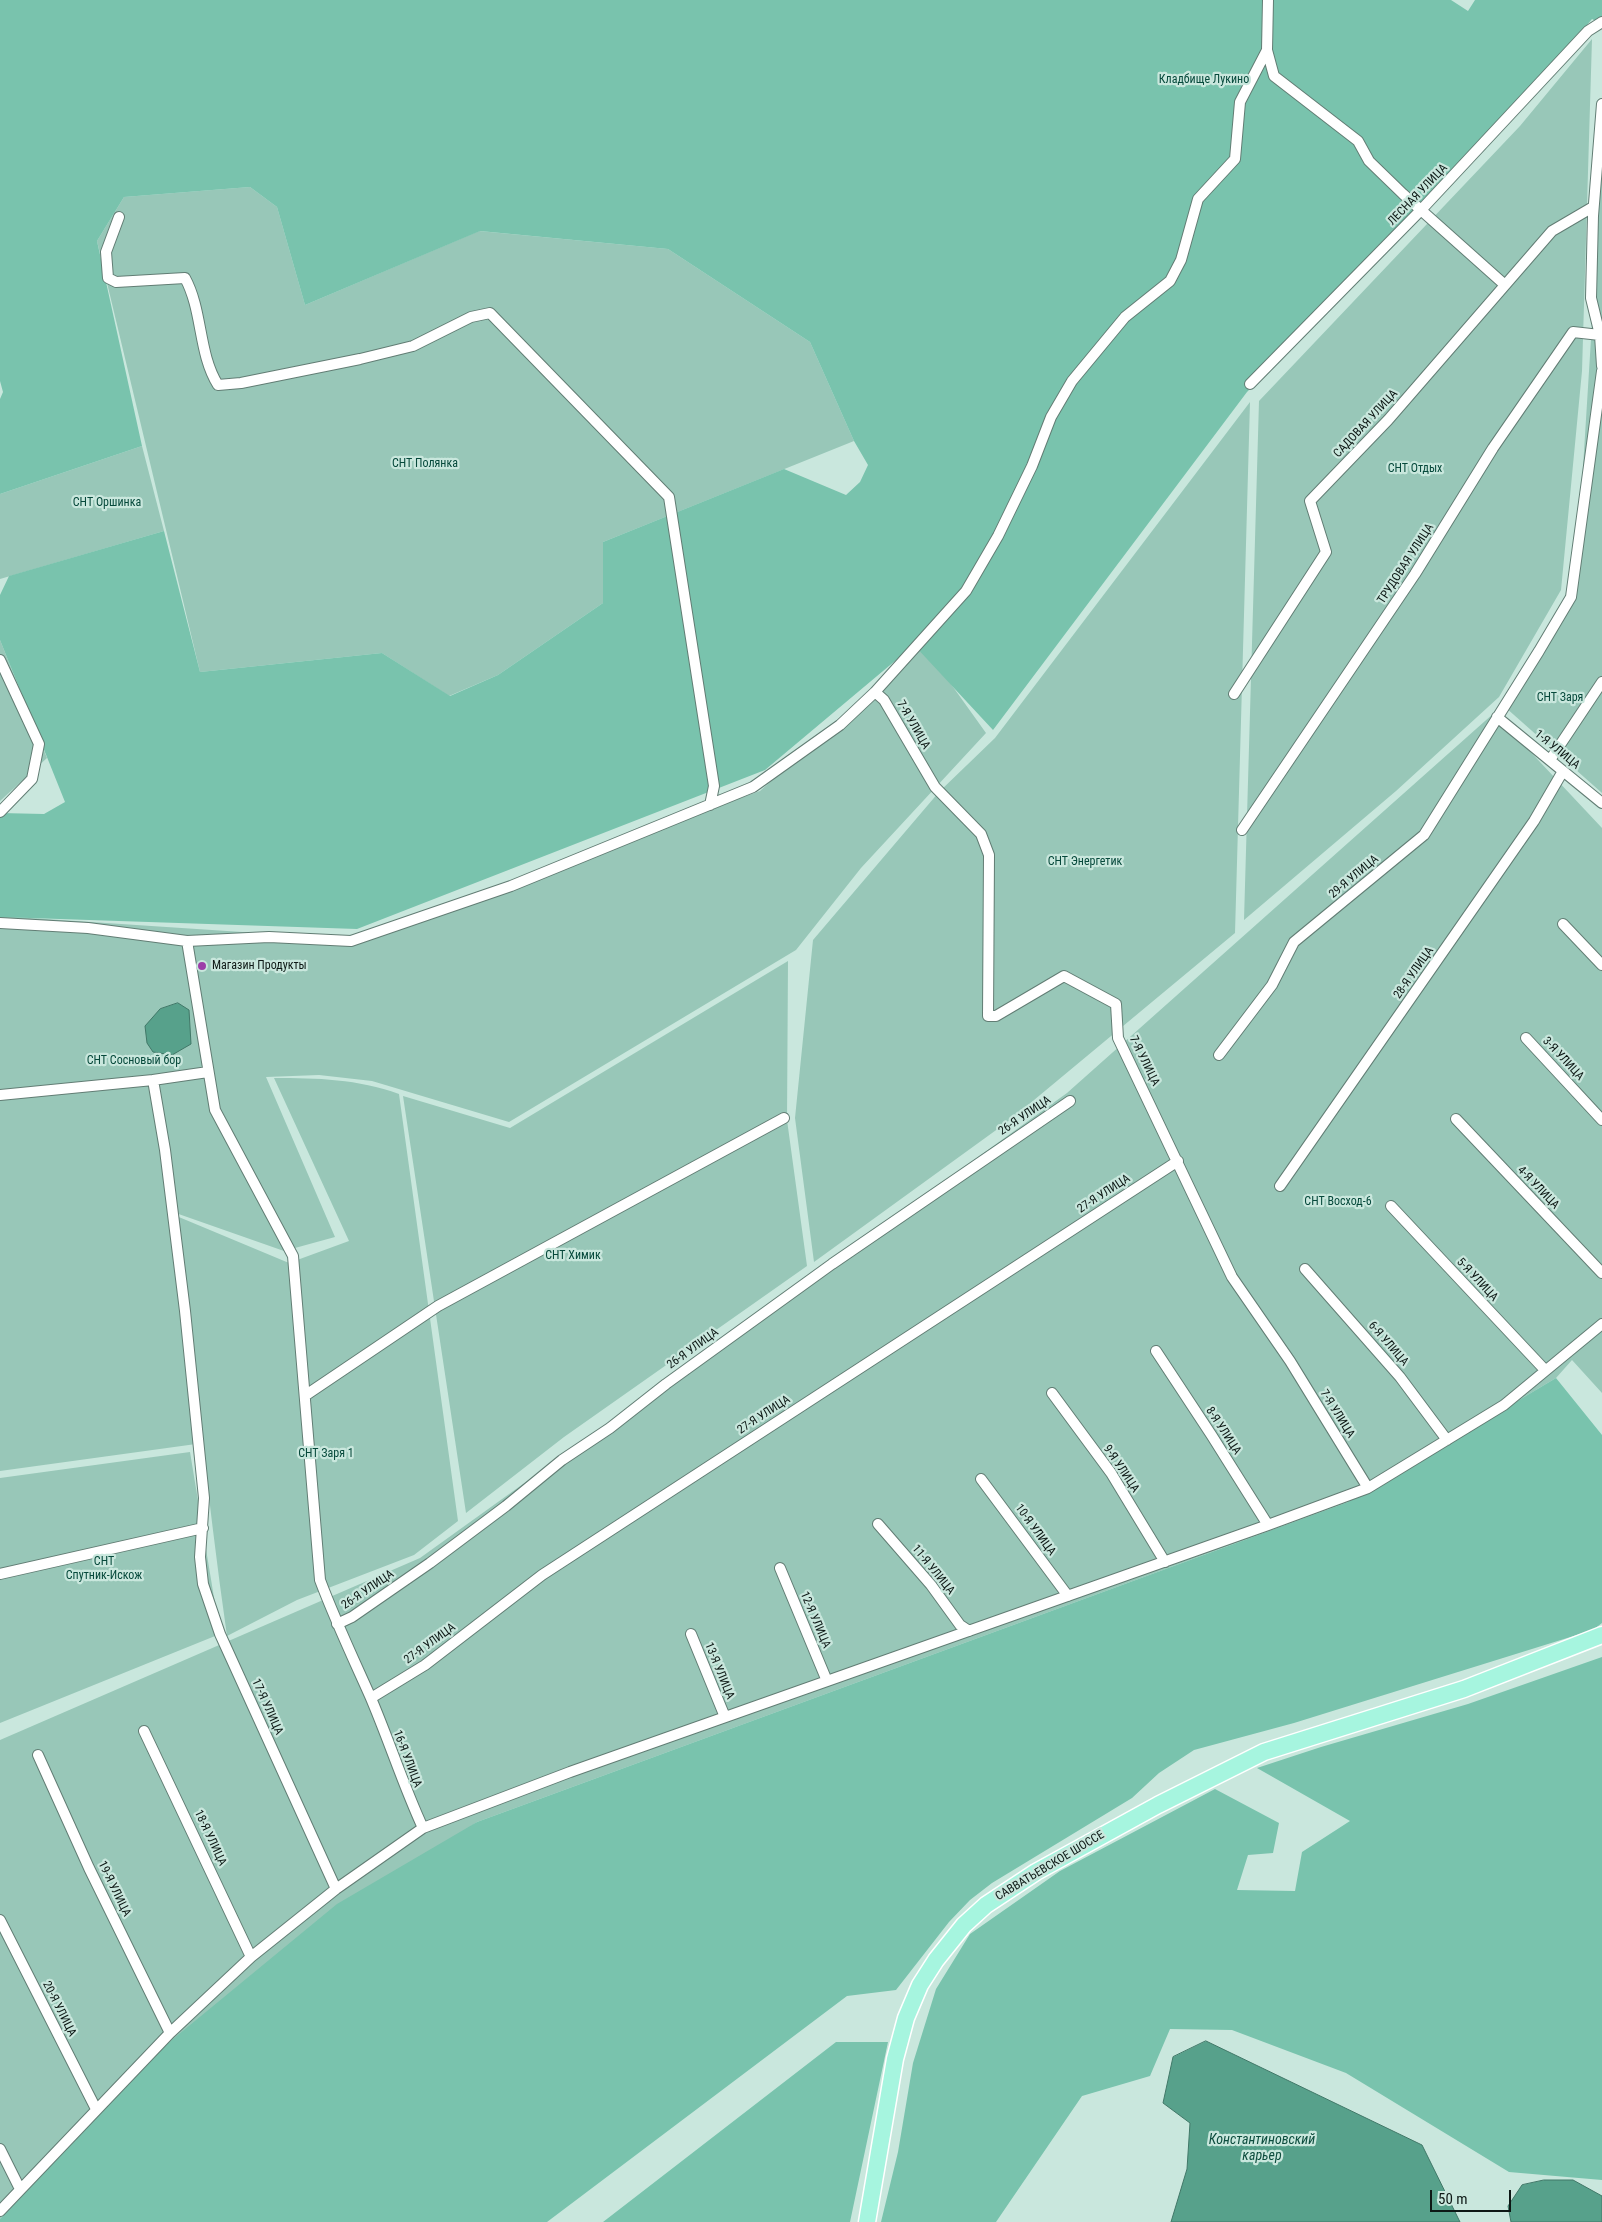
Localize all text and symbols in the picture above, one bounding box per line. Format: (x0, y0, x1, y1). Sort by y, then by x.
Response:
park label: Кладбище Лукино (1159, 73, 1249, 87)
street label: ЛЕСНАЯ УЛИЦА (1385, 161, 1451, 229)
street label: САДОВАЯ УЛИЦА (1331, 387, 1401, 461)
park label: СНТ Полянка (392, 457, 458, 471)
park label: СНТ Отдых (1388, 462, 1442, 476)
park label: СНТ Оршинка (73, 496, 141, 510)
street label: ТРУДОВАЯ УЛИЦА (1375, 521, 1437, 607)
park label: СНТ Заря (1537, 691, 1583, 705)
street label: 7-Я УЛИЦА (893, 698, 933, 752)
street label: 1-Я УЛИЦА (1531, 727, 1583, 773)
street label: 29-Я УЛИЦА (1326, 852, 1382, 902)
park label: СНТ Энергетик (1048, 855, 1122, 869)
street label: 28-Я УЛИЦА (1391, 944, 1437, 1002)
place label: Магазин Продукты (212, 959, 307, 973)
marker: Магазин Продукты (196, 960, 208, 972)
street label: 7-Я УЛИЦА (1126, 1033, 1162, 1089)
street label: 3-Я УЛИЦА (1539, 1034, 1587, 1084)
park label: СНТ Сосновый бор (87, 1054, 181, 1068)
street label: 26-Я УЛИЦА (996, 1093, 1054, 1139)
street label: 4-Я УЛИЦА (1514, 1164, 1562, 1212)
street label: 27-Я УЛИЦА (1075, 1172, 1133, 1216)
park label: СНТ Восход-6 (1304, 1195, 1372, 1209)
park label: СНТ Химик (545, 1249, 601, 1263)
street label: 5-Я УЛИЦА (1453, 1255, 1501, 1305)
street label: 6-Я УЛИЦА (1365, 1319, 1411, 1369)
street label: 26-Я УЛИЦА (664, 1326, 722, 1372)
street label: 7-Я УЛИЦА (1317, 1387, 1357, 1441)
street label: 27-Я УЛИЦА (735, 1393, 793, 1437)
street label: 8-Я УЛИЦА (1202, 1404, 1244, 1458)
street label: 9-Я УЛИЦА (1100, 1443, 1142, 1495)
park label: СНТ Заря 1 (298, 1447, 354, 1461)
street label: 10-Я УЛИЦА (1012, 1501, 1058, 1559)
street label: 11-Я УЛИЦА (908, 1542, 958, 1598)
park label: СНТ Спутник-Искож (66, 1555, 142, 1583)
street label: 26-Я УЛИЦА (339, 1567, 397, 1613)
street label: 12-Я УЛИЦА (797, 1590, 833, 1650)
street label: 27-Я УЛИЦА (401, 1621, 459, 1667)
street label: 13-Я УЛИЦА (701, 1640, 737, 1702)
street label: 17-Я УЛИЦА (248, 1677, 286, 1737)
street label: 16-Я УЛИЦА (390, 1728, 424, 1790)
street label: 18-Я УЛИЦА (191, 1808, 229, 1868)
street label: САВВАТЬЕВСКОЕ ШОССЕ (993, 1828, 1107, 1904)
street label: 19-Я УЛИЦА (94, 1859, 134, 1919)
street label: 20-Я УЛИЦА (39, 1979, 79, 2039)
water label: Константиновский карьер (1209, 2132, 1315, 2164)
scale bar (1432, 2180, 1513, 2212)
text: 50 m (1438, 2190, 1468, 2208)

